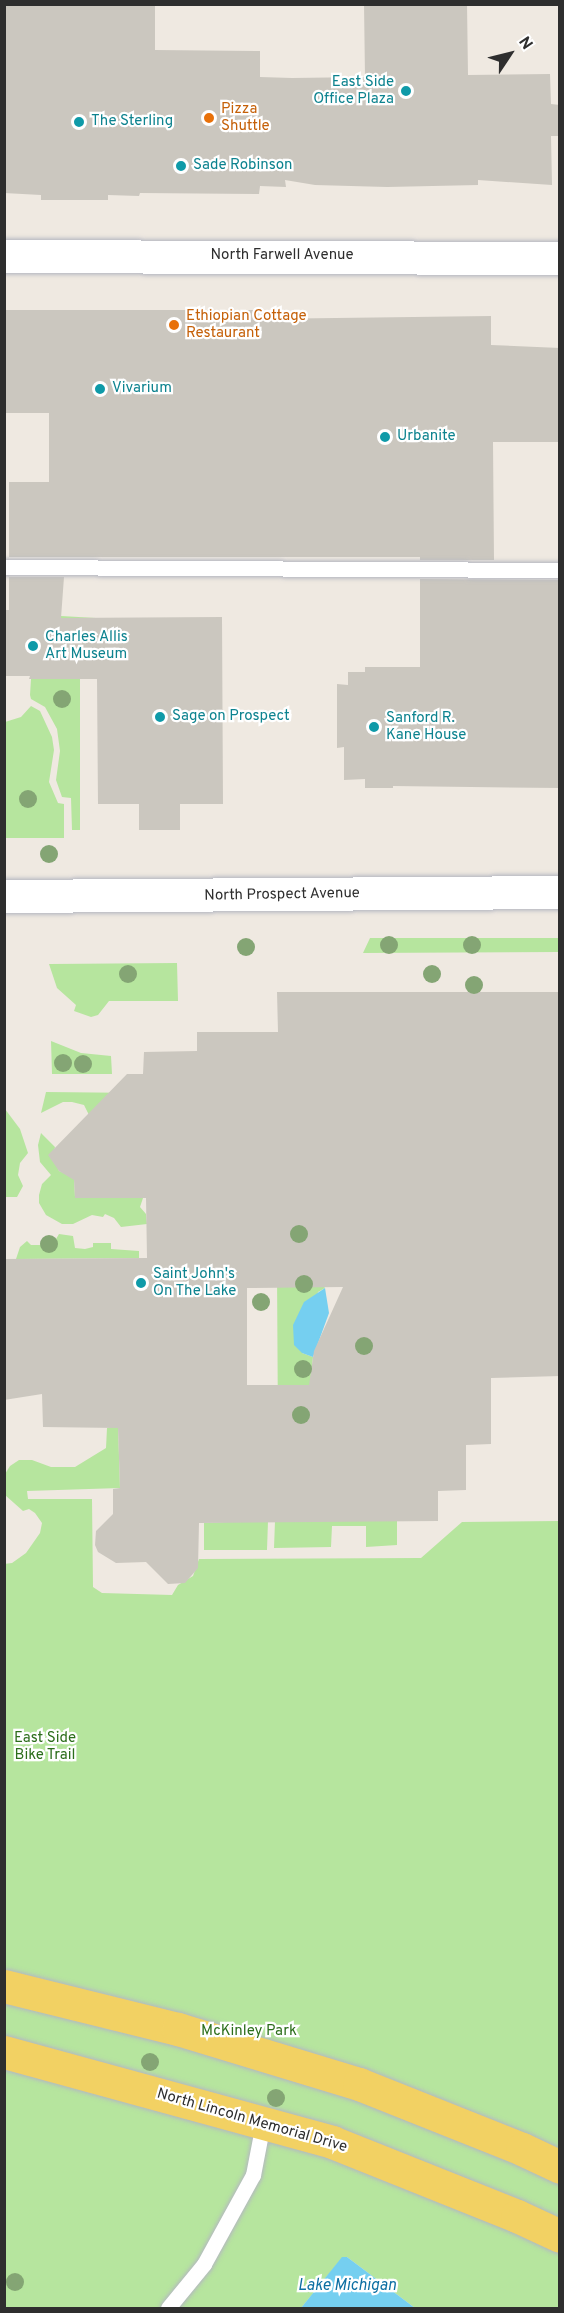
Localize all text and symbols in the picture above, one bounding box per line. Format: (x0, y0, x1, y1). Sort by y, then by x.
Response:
north arrow (480, 24, 540, 84)
text: N (513, 33, 536, 54)
place label: East Side Office Plaza (313, 73, 394, 108)
marker: East Side Office Plaza (399, 84, 413, 98)
place label: Pizza Shuttle (221, 100, 270, 135)
marker: Pizza Shuttle (202, 111, 216, 125)
place label: The Sterling (91, 113, 173, 131)
marker: The Sterling (72, 115, 86, 129)
place label: Sade Robinson (193, 157, 292, 175)
marker: Sade Robinson (174, 159, 188, 173)
street label: North Farwell Avenue (210, 247, 354, 265)
place label: Ethiopian Cottage Restaurant (186, 307, 307, 342)
marker: Ethiopian Cottage Restaurant (167, 318, 181, 332)
place label: Vivarium (112, 380, 172, 398)
marker: Vivarium (93, 382, 107, 396)
place label: Urbanite (397, 428, 456, 446)
marker: Urbanite (378, 430, 392, 444)
place label: Charles Allis Art Museum (45, 628, 128, 663)
marker: Charles Allis Art Museum (26, 639, 40, 653)
place label: Sage on Prospect (172, 708, 290, 726)
place label: Sanford R. Kane House (386, 709, 466, 744)
marker: Sage on Prospect (153, 710, 167, 724)
marker: Sanford R. Kane House (367, 720, 381, 734)
street label: North Prospect Avenue (204, 885, 360, 905)
place label: Saint John's On The Lake (153, 1265, 237, 1300)
marker: Saint John's On The Lake (134, 1276, 148, 1290)
park label: East Side Bike Trail (14, 1729, 76, 1764)
park label: McKinley Park (201, 2023, 297, 2041)
street label: North Lincoln Memorial Drive (155, 2085, 349, 2157)
water label: Lake Michigan (298, 2276, 396, 2296)

